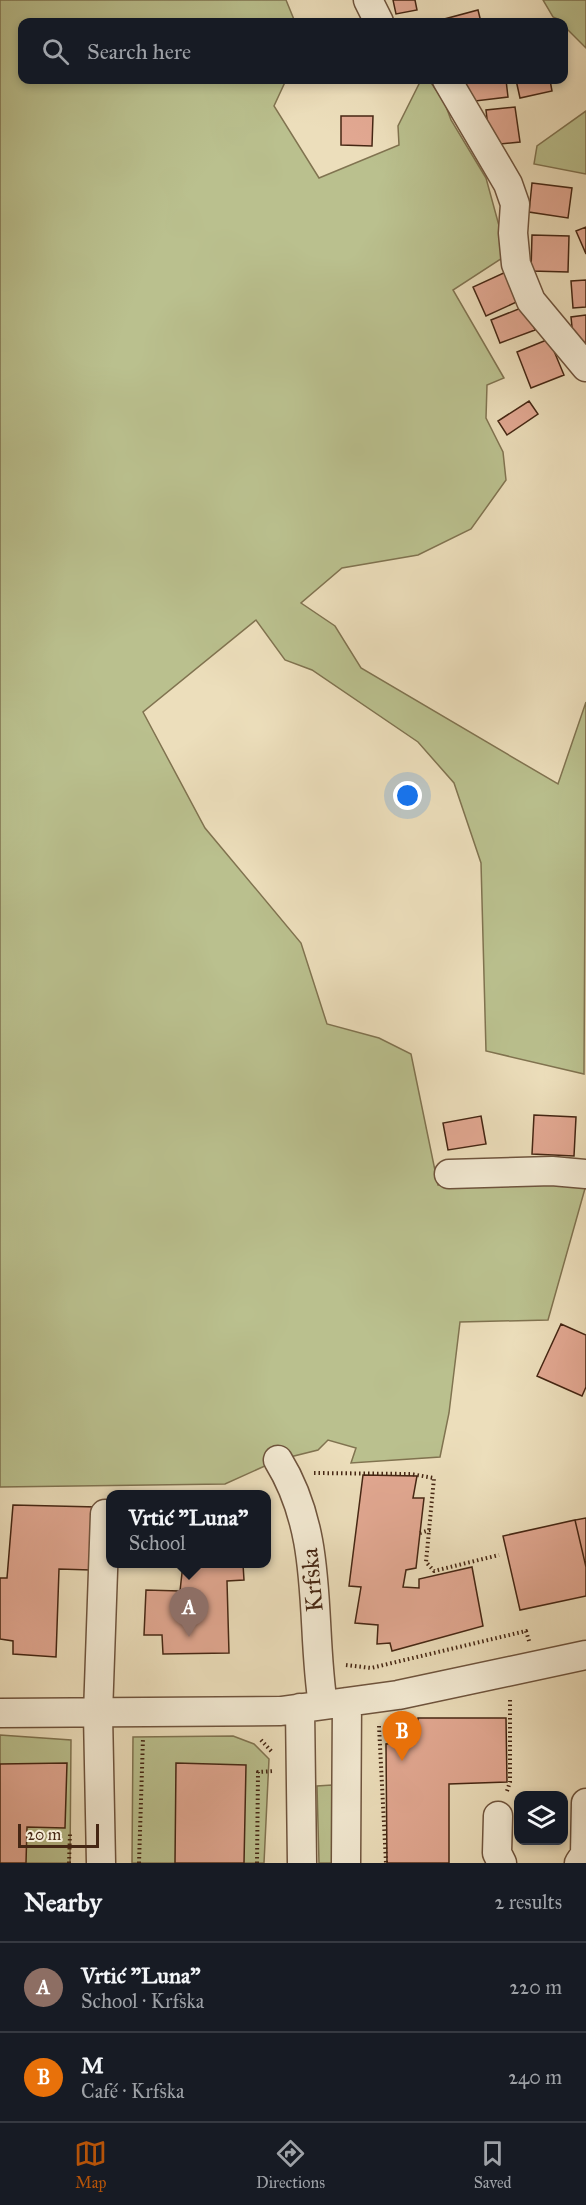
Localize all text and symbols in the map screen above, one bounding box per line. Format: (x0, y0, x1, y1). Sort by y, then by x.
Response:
search box (18, 18, 568, 84)
icon: search (39, 35, 72, 68)
text: Search here (87, 38, 191, 65)
your location (393, 781, 422, 810)
popup (106, 1490, 271, 1568)
text: Vrtić "Luna" (129, 1504, 248, 1531)
text: School (129, 1531, 186, 1555)
street label: Krfska (294, 1546, 330, 1613)
pin: A (170, 1588, 208, 1637)
pin: B (382, 1712, 422, 1761)
map controls (514, 1791, 568, 1845)
button: layers (514, 1791, 568, 1845)
scale bar (18, 1821, 99, 1848)
text: 20 m (27, 1825, 61, 1844)
text: Nearby (24, 1886, 102, 1918)
text: 2 results (494, 1890, 562, 1914)
text: Vrtić "Luna" (81, 1962, 200, 1989)
text: A (37, 1975, 50, 1999)
text: 220 m (510, 1975, 562, 1999)
text: School · Krfska (81, 1989, 204, 2013)
text: M (81, 2052, 104, 2079)
text: B (37, 2065, 50, 2089)
text: 240 m (508, 2065, 562, 2089)
text: Café · Krfska (81, 2079, 184, 2103)
tab: Map (74, 2137, 107, 2192)
tab: Directions (256, 2137, 325, 2192)
tab: Saved (474, 2137, 512, 2192)

